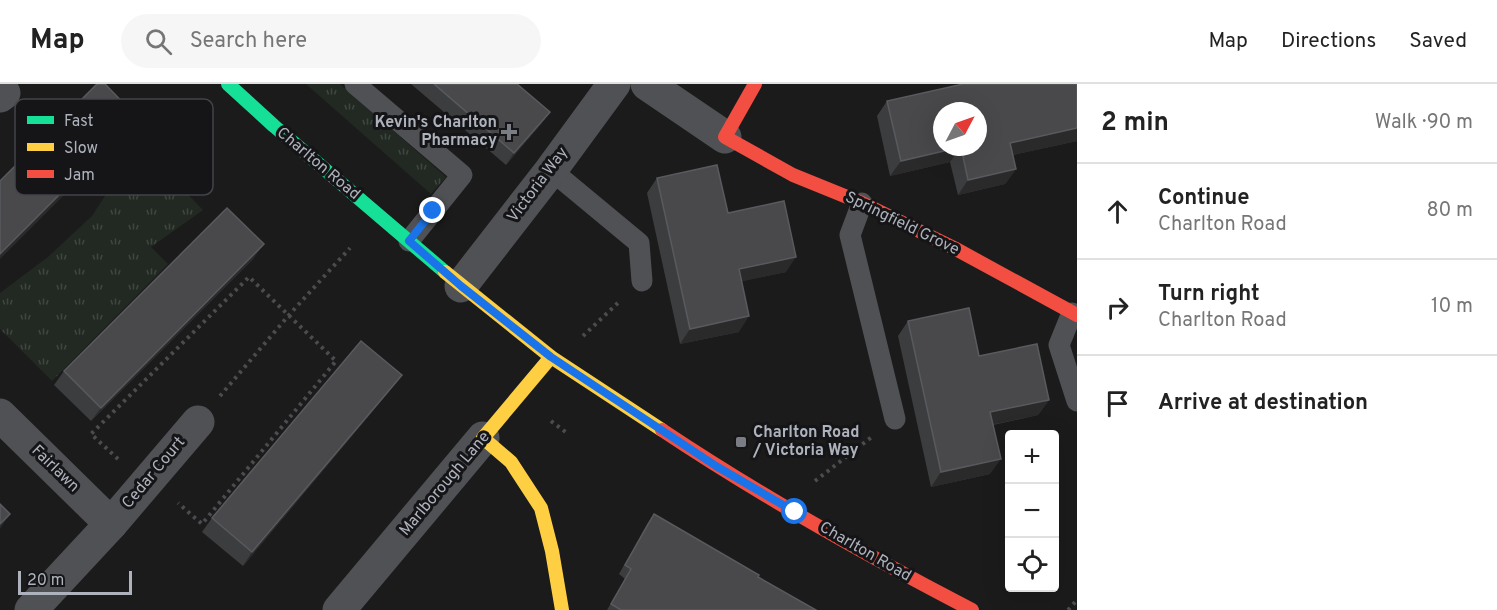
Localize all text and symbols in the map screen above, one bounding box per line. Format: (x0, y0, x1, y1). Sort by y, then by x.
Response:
search box (121, 14, 541, 68)
text: Map (30, 23, 85, 59)
icon: search (142, 25, 175, 58)
text: Search here (190, 28, 307, 55)
text: Map (1208, 28, 1248, 55)
text: Directions (1281, 28, 1376, 55)
text: Saved (1409, 28, 1467, 55)
legend (15, 99, 213, 195)
north arrow (933, 102, 987, 156)
text: 2 min (1101, 107, 1169, 140)
text: Walk · 90 m (1375, 110, 1473, 136)
text: Fast (64, 112, 94, 132)
place label: Kevin's Charlton Pharmacy (374, 113, 497, 151)
street label: Charlton Road (272, 123, 364, 205)
marker: Kevin's Charlton Pharmacy (502, 125, 516, 139)
text: Slow (64, 139, 98, 159)
street label: Victoria Way (503, 143, 573, 227)
text: Jam (64, 166, 95, 186)
text: Continue (1158, 185, 1249, 212)
street label: Springfield Grove (842, 188, 962, 260)
icon: ahead (1101, 195, 1134, 228)
route end (419, 197, 445, 223)
text: 80 m (1427, 198, 1473, 224)
text: Charlton Road (1158, 212, 1287, 238)
text: Turn right (1158, 281, 1260, 308)
icon: right (1101, 291, 1134, 324)
text: 10 m (1431, 294, 1473, 320)
text: Charlton Road (1158, 308, 1287, 334)
icon: arrive (1101, 387, 1134, 420)
text: Arrive at destination (1158, 390, 1368, 417)
place label: Charlton Road / Victoria Way (752, 423, 859, 461)
street label: Marlborough Lane (395, 428, 495, 540)
map controls (1005, 430, 1059, 592)
button: + (1005, 430, 1059, 484)
street label: Cedar Court (118, 433, 190, 513)
marker: Charlton Road / Victoria Way (734, 435, 748, 449)
street label: Fairlawn (27, 441, 83, 497)
button: − (1005, 484, 1059, 538)
route start (781, 498, 807, 524)
street label: Charlton Road (815, 518, 915, 586)
button: locate (1005, 538, 1059, 592)
scale bar (18, 568, 132, 596)
text: 20 m (27, 571, 64, 591)

